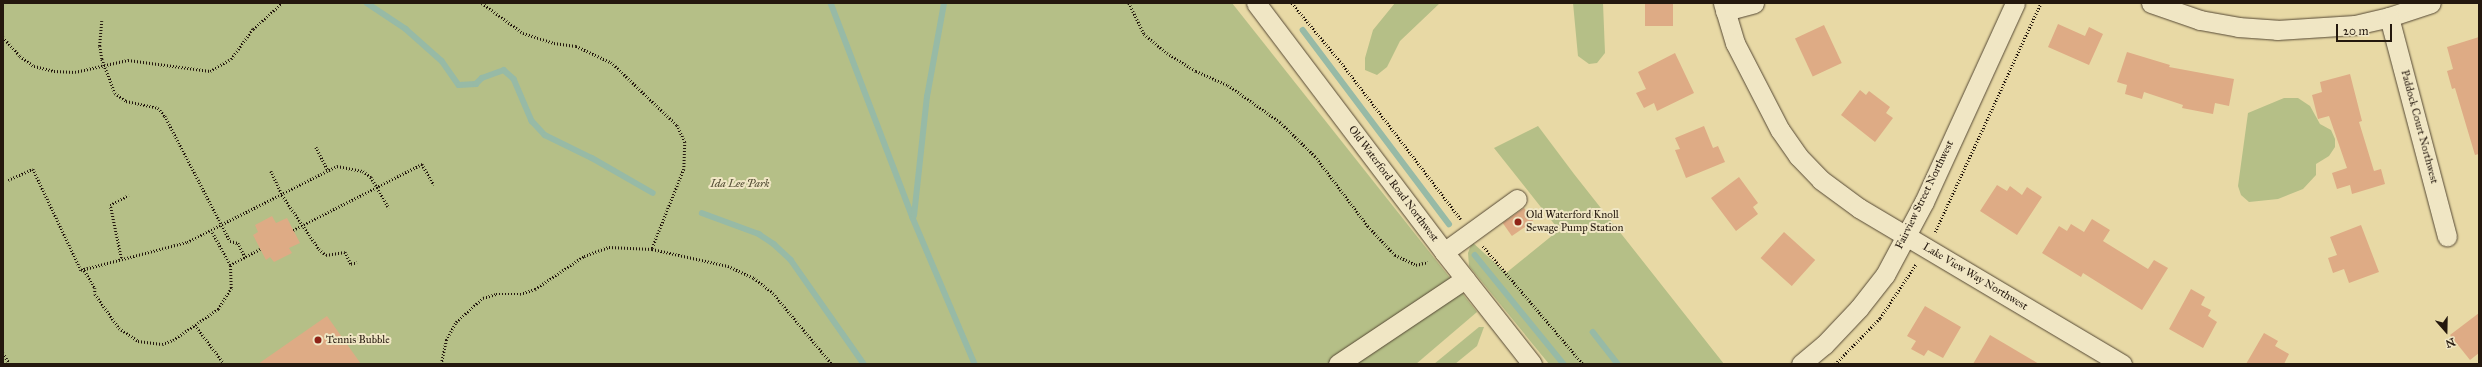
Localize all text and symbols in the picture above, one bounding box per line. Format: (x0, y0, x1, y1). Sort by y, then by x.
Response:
scale bar (2338, 16, 2394, 42)
text: 20 m (2343, 24, 2369, 38)
street label: Paddock Court Northwest (2397, 69, 2441, 185)
street label: Old Waterford Road Northwest (1345, 123, 1441, 245)
street label: Fairview Street Northwest (1893, 138, 1957, 252)
park label: Ida Lee Park (711, 177, 769, 191)
place label: Old Waterford Knoll Sewage Pump Station (1526, 209, 1623, 235)
marker: Old Waterford Knoll Sewage Pump Station (1513, 217, 1523, 227)
street label: Lake View Way Northwest (1920, 240, 2030, 314)
north arrow (2426, 311, 2466, 351)
place label: Tennis Bubble (326, 333, 390, 347)
marker: Tennis Bubble (313, 335, 323, 345)
text: N (2444, 335, 2457, 350)

